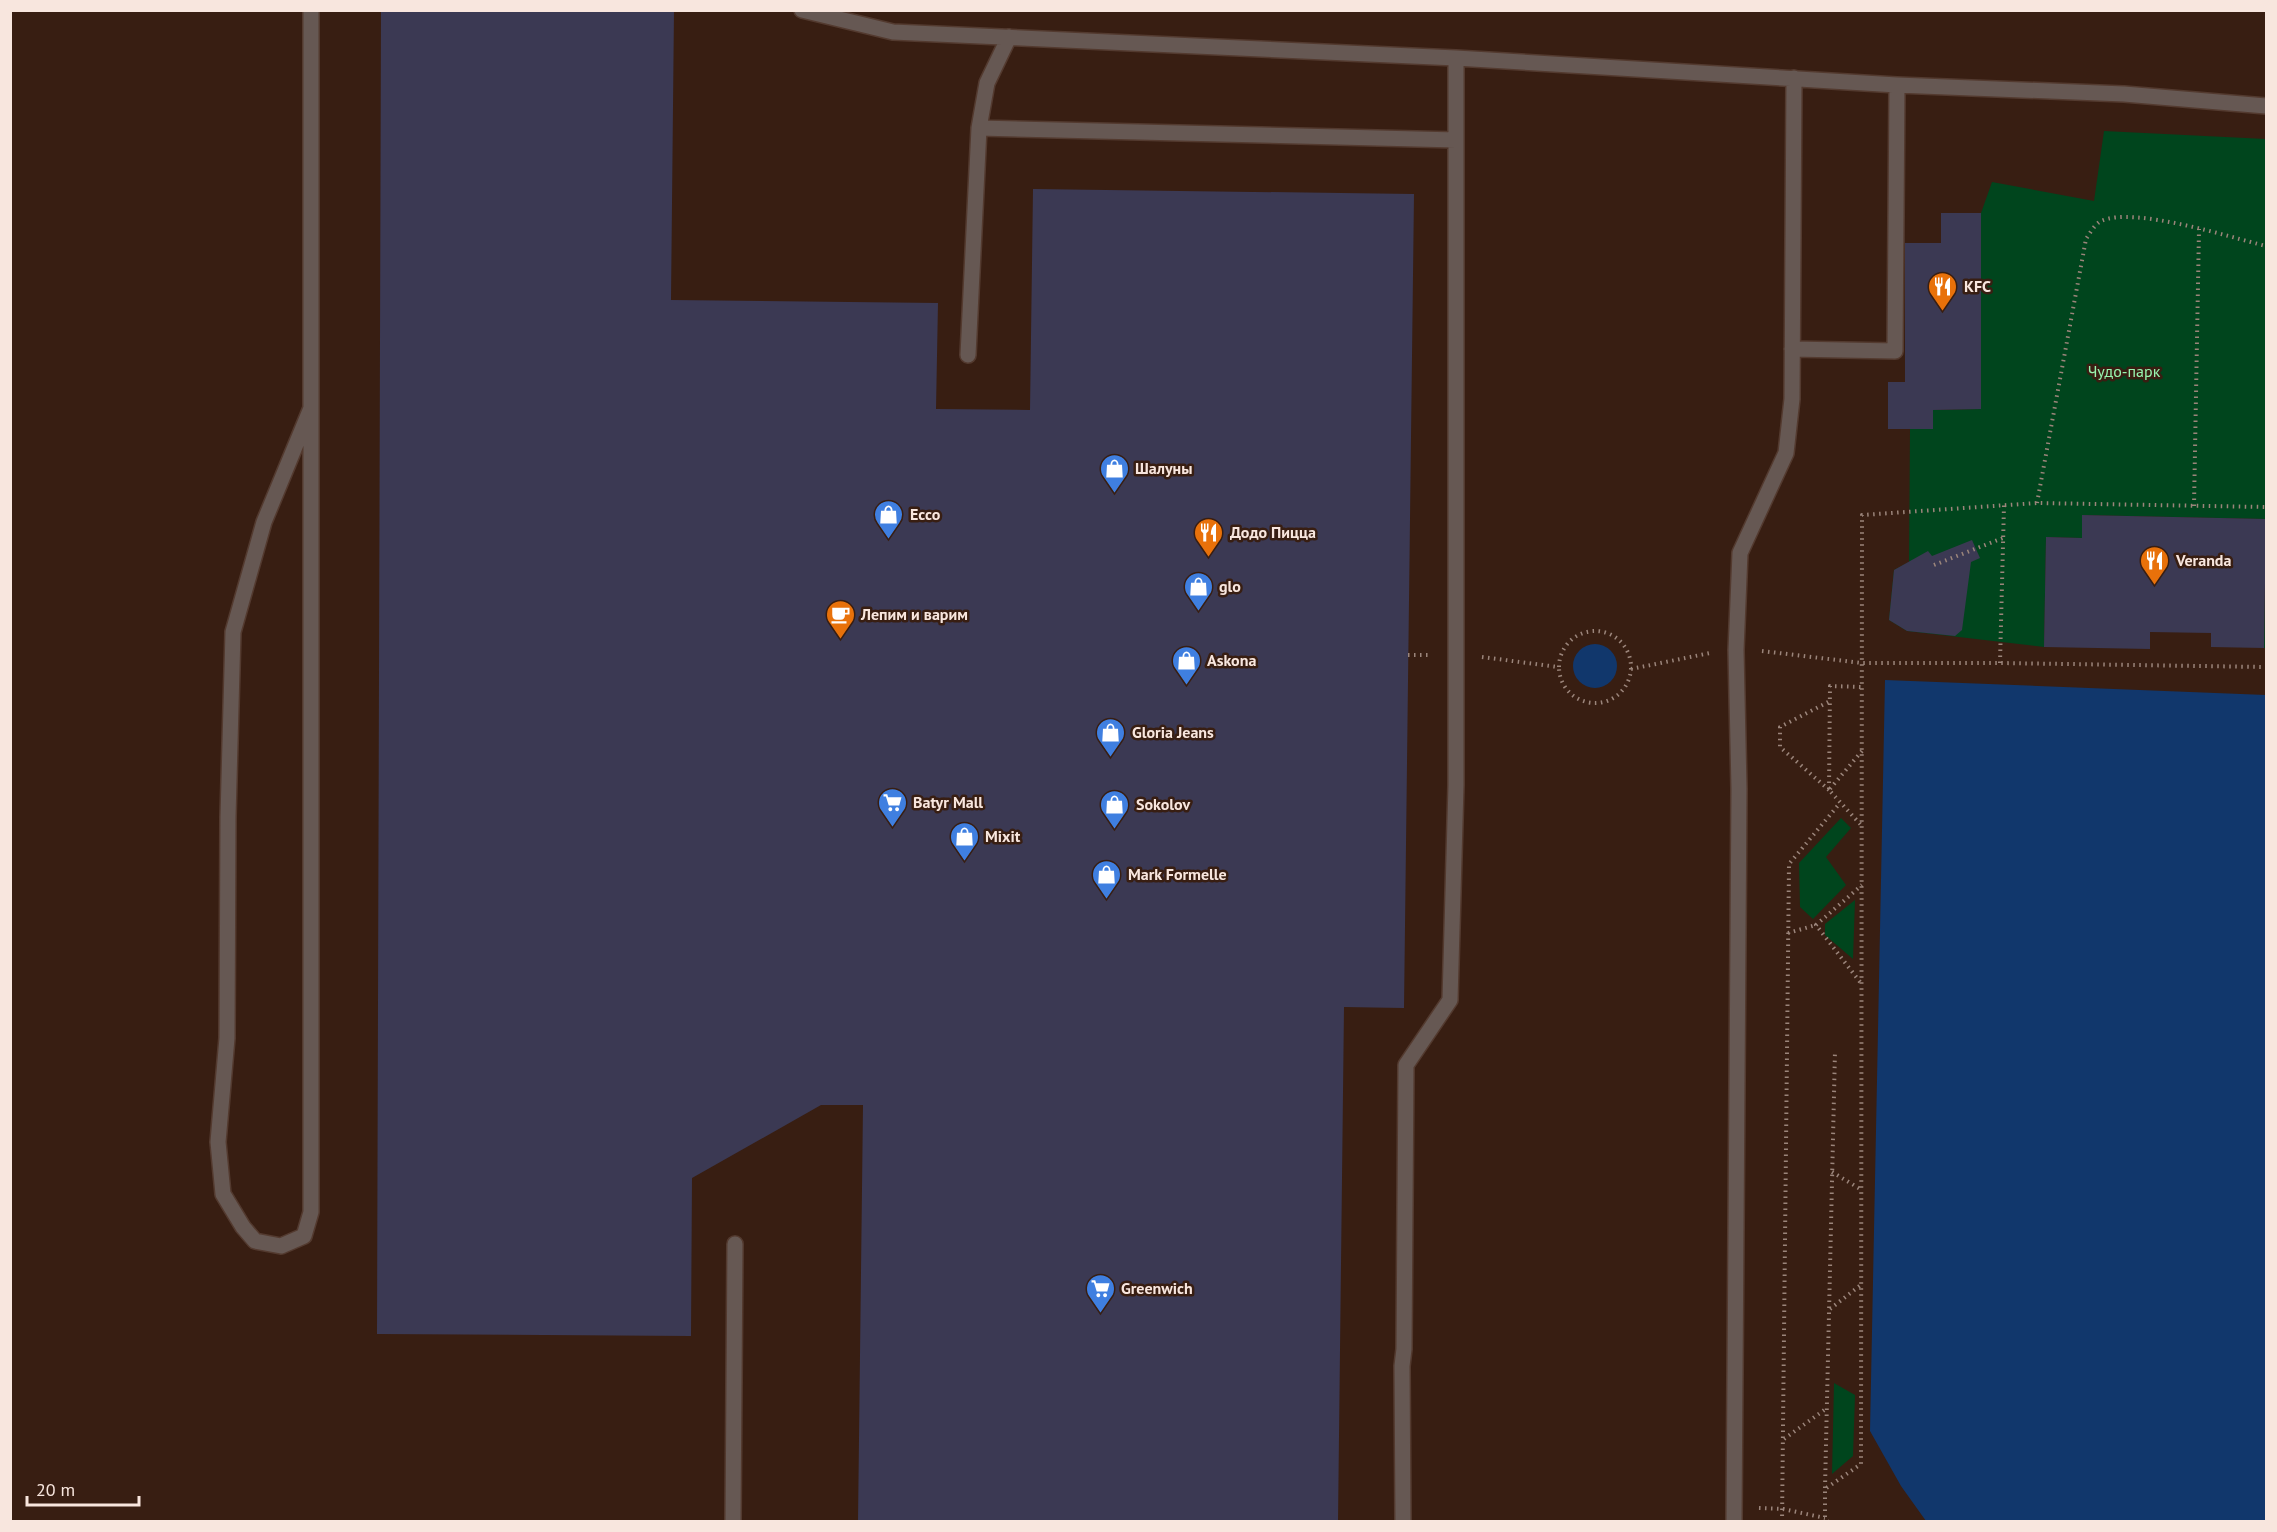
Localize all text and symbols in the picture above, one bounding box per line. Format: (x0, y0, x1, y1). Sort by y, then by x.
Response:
restaurant icon: KFC (1927, 270, 1959, 312)
place label: KFC (1964, 276, 1991, 296)
park label: Чудо-парк (2088, 361, 2161, 381)
shop icon: Шалуны (1098, 452, 1130, 494)
place label: Шалуны (1135, 458, 1192, 478)
shop icon: Ecco (873, 498, 905, 540)
place label: Ecco (910, 504, 941, 524)
restaurant icon: Додо Пицца (1193, 516, 1225, 558)
place label: Додо Пицца (1230, 522, 1316, 542)
restaurant icon: Veranda (2139, 544, 2171, 586)
place label: Veranda (2175, 550, 2231, 570)
shop icon: glo (1182, 570, 1214, 612)
place label: glo (1219, 576, 1241, 596)
cafe icon: Лепим и варим (824, 598, 856, 640)
place label: Лепим и варим (860, 604, 968, 624)
shop icon: Askona (1170, 644, 1202, 686)
place label: Askona (1207, 650, 1256, 670)
shop icon: Gloria Jeans (1095, 716, 1127, 758)
place label: Gloria Jeans (1132, 722, 1214, 742)
supermarket icon: Batyr Mall (876, 786, 908, 828)
shop icon: Sokolov (1099, 788, 1131, 830)
place label: Batyr Mall (913, 792, 983, 812)
place label: Sokolov (1136, 794, 1190, 814)
shop icon: Mixit (948, 820, 980, 862)
place label: Mixit (985, 826, 1021, 846)
shop icon: Mark Formelle (1091, 858, 1123, 900)
place label: Mark Formelle (1128, 864, 1227, 884)
supermarket icon: Greenwich (1084, 1272, 1116, 1314)
place label: Greenwich (1121, 1278, 1193, 1298)
scale bar (27, 1469, 140, 1507)
text: 20 m (36, 1478, 75, 1501)

